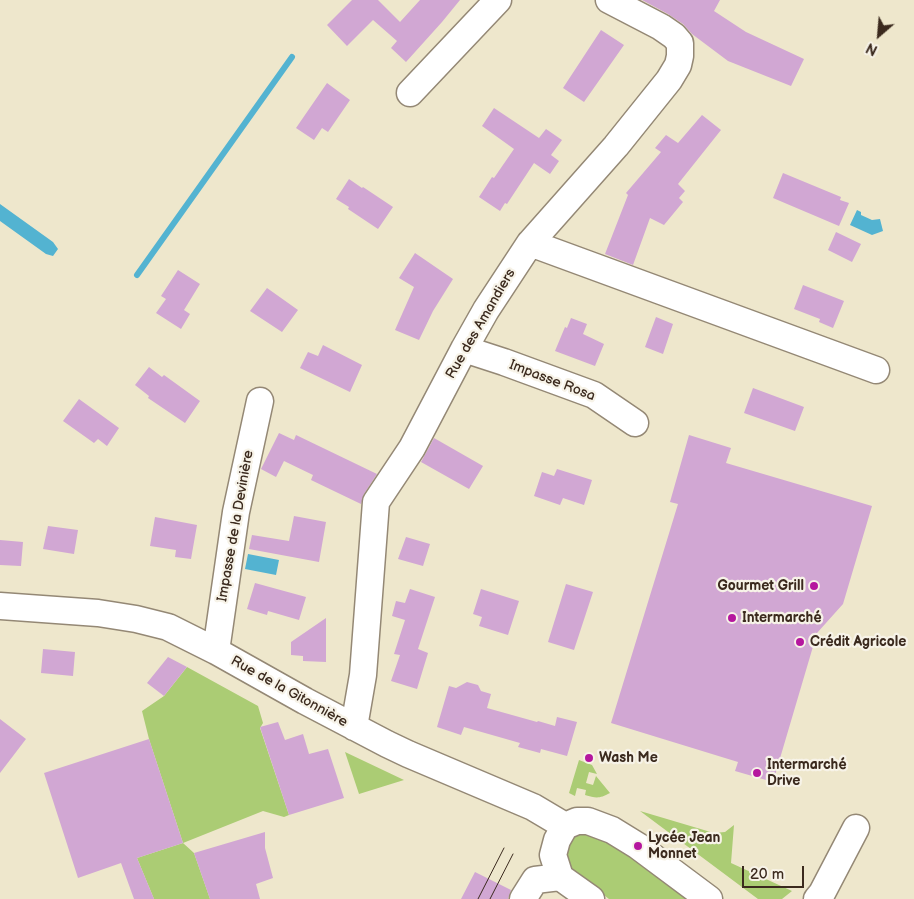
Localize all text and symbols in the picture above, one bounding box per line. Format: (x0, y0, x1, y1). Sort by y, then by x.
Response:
north arrow (854, 10, 904, 60)
text: N (863, 39, 881, 59)
street label: Rue des Amandiers (443, 266, 519, 382)
street label: Impasse Rosa (507, 357, 597, 405)
street label: Impasse de la Devinière (214, 449, 258, 603)
place label: Gourmet Grill (718, 578, 804, 594)
marker: Gourmet Grill (808, 580, 820, 592)
place label: Intermarché (742, 610, 822, 626)
marker: Intermarché (726, 612, 738, 624)
place label: Crédit Agricole (810, 634, 906, 650)
marker: Crédit Agricole (794, 636, 806, 648)
street label: Rue de la Gitonnière (228, 653, 350, 731)
place label: Wash Me (599, 750, 658, 766)
marker: Wash Me (583, 752, 595, 764)
place label: Intermarché Drive (767, 757, 847, 790)
marker: Intermarché Drive (751, 767, 763, 779)
place label: Lycée Jean Monnet (648, 830, 720, 862)
marker: Lycée Jean Monnet (632, 840, 644, 852)
scale bar (744, 856, 806, 888)
text: 20 m (750, 865, 784, 884)

